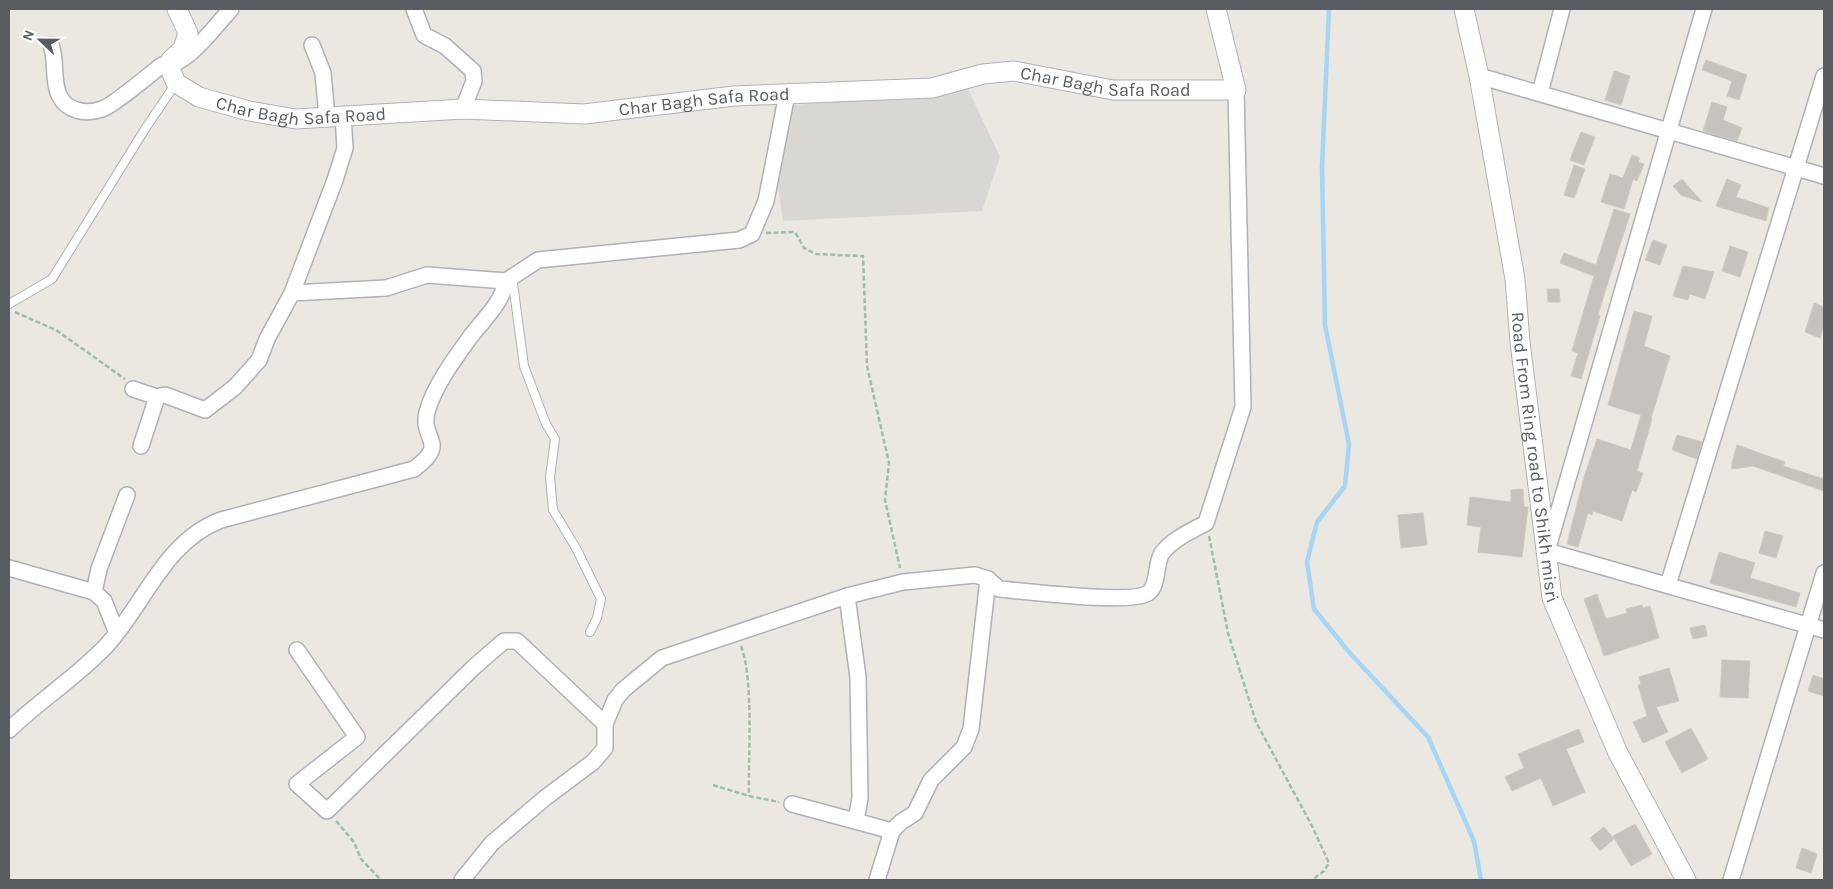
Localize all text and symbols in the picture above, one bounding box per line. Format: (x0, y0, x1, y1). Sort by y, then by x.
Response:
north arrow (15, 15, 65, 65)
text: N (19, 27, 38, 43)
street label: Char Bagh Safa Road (1019, 61, 1191, 101)
street label: Char Bagh Safa Road (617, 83, 790, 121)
street label: Char Bagh Safa Road (213, 91, 387, 130)
street label: Road From Ring road to Shikh misri (1507, 311, 1564, 606)

